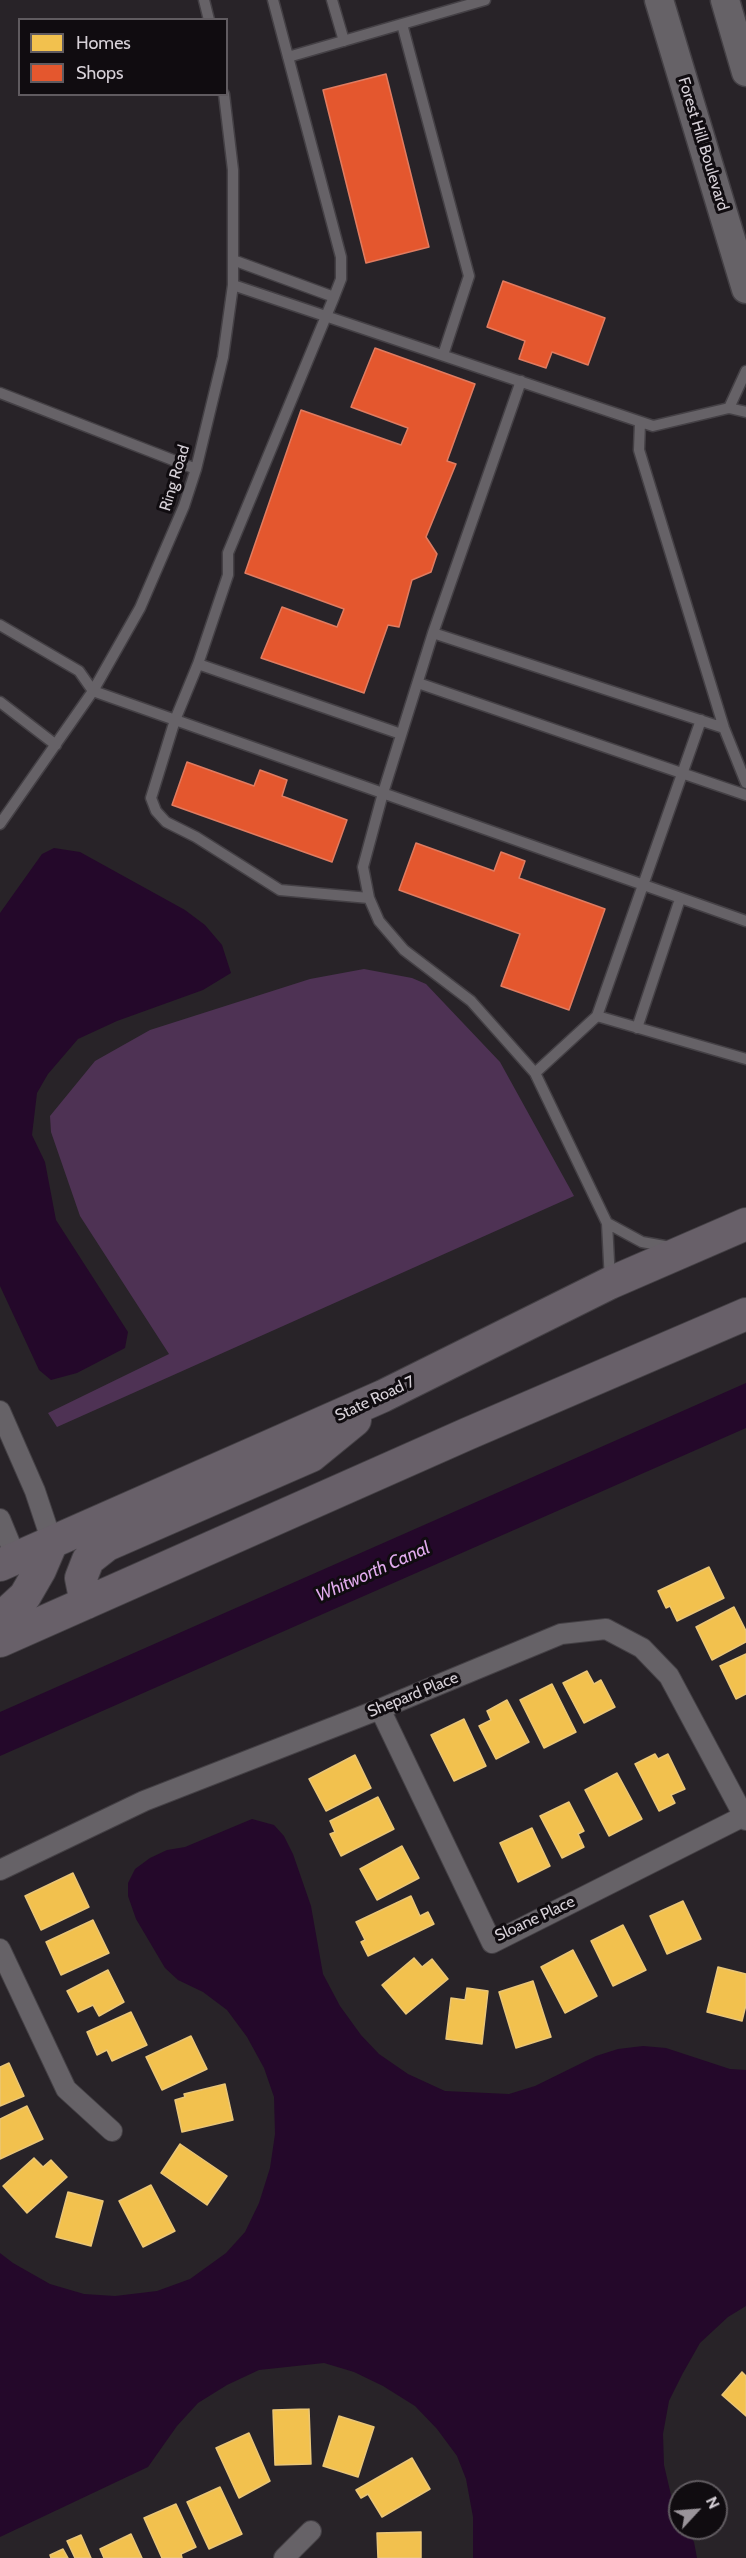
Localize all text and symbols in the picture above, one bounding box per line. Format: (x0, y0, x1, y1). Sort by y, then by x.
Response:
legend (18, 18, 228, 96)
text: Homes (76, 32, 131, 54)
text: Shops (76, 62, 124, 84)
street label: Forest Hill Boulevard (674, 75, 732, 213)
street label: Ring Road (156, 443, 194, 513)
street label: State Road 7 (332, 1372, 418, 1426)
water label: Whitworth Canal (313, 1537, 433, 1607)
street label: Shepard Place (365, 1668, 461, 1722)
street label: Sloane Place (492, 1892, 578, 1946)
north arrow (668, 2480, 728, 2540)
text: N (702, 2494, 724, 2512)

